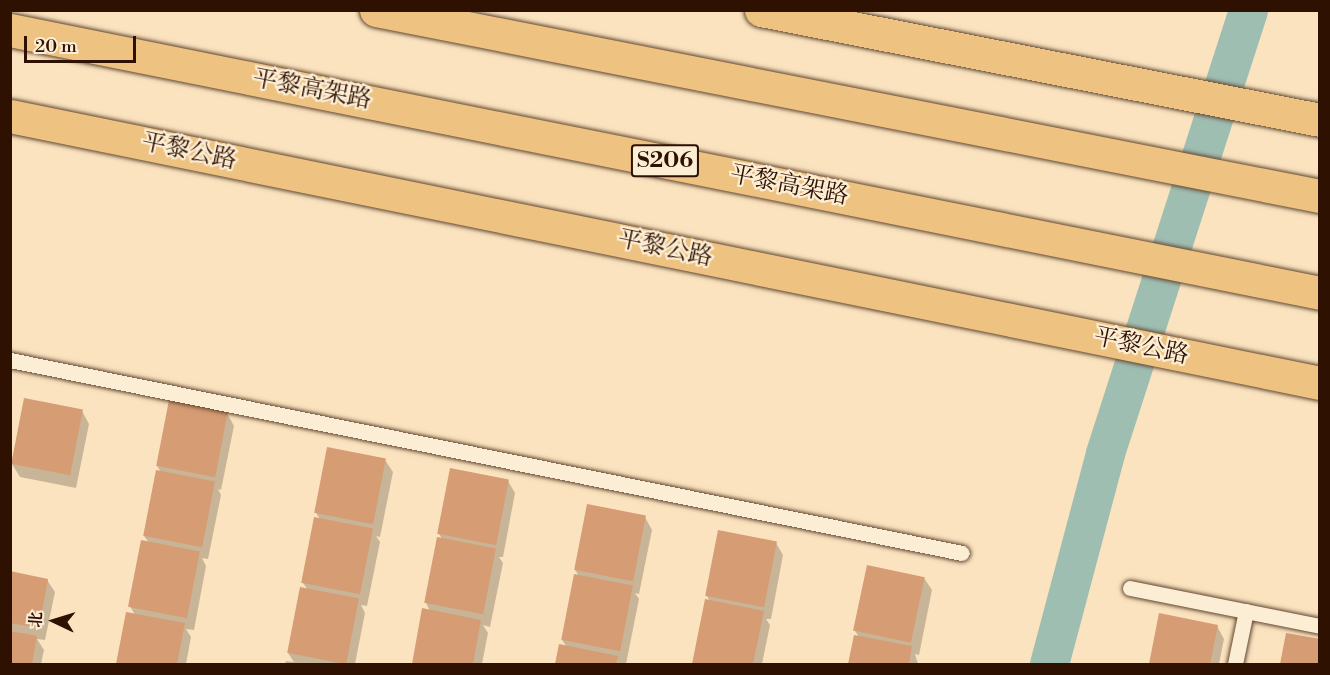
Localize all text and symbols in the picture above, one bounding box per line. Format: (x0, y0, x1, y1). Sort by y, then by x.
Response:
scale bar (27, 24, 140, 62)
text: 20 m (35, 35, 77, 58)
street label: 平黎高架路 (250, 64, 374, 116)
street label: 平黎公路 (139, 128, 239, 176)
road number: S206 (630, 142, 700, 180)
street label: 平黎高架路 (727, 160, 851, 212)
street label: 平黎公路 (615, 225, 715, 273)
street label: 平黎公路 (1091, 323, 1191, 371)
north arrow (24, 591, 84, 651)
text: 北 (26, 611, 47, 628)

